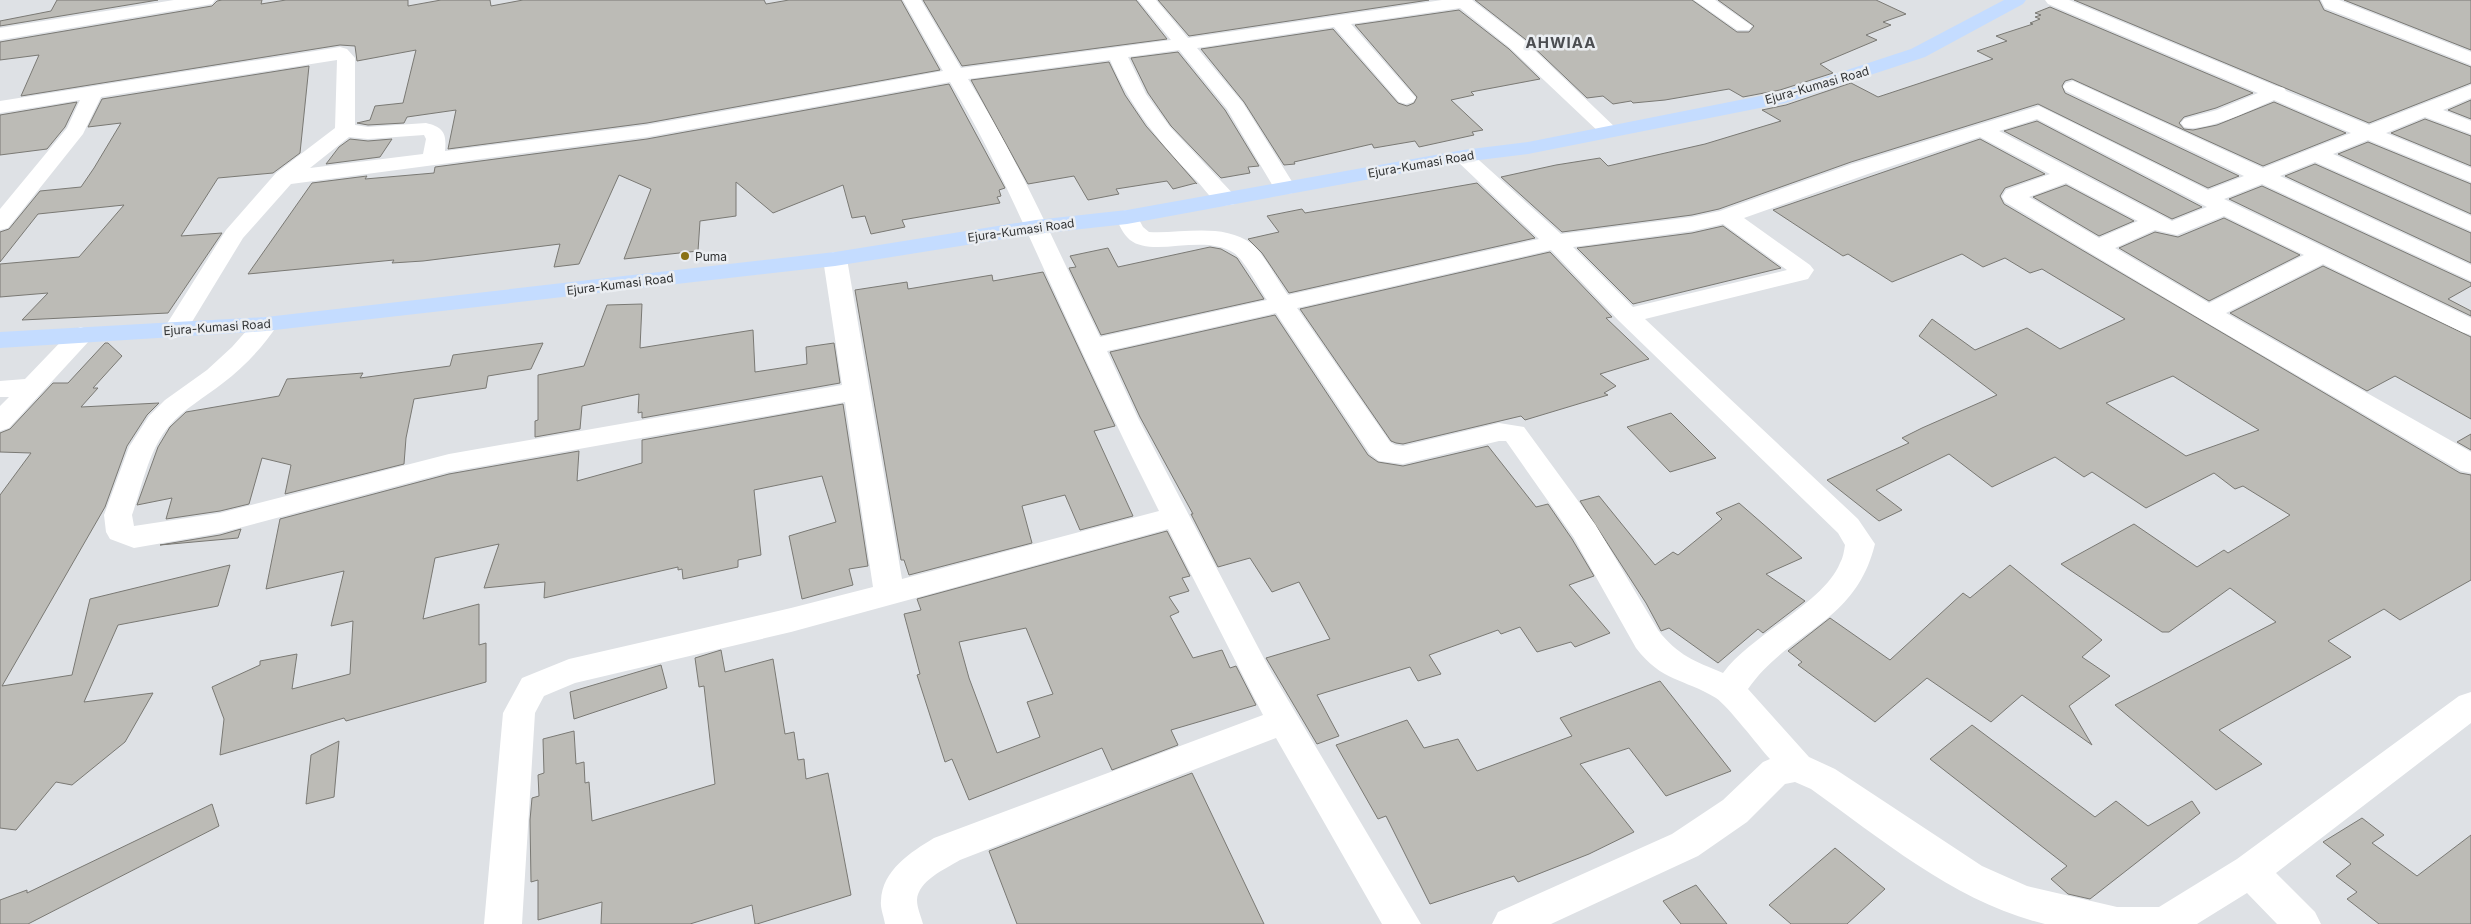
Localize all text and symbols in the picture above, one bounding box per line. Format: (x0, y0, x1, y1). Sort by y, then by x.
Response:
district label: AHWIAA (1526, 33, 1596, 52)
street label: Ejura-Kumasi Road (1763, 63, 1871, 107)
street label: Ejura-Kumasi Road (1367, 147, 1475, 181)
street label: Ejura-Kumasi Road (967, 215, 1075, 245)
place label: Puma (695, 249, 727, 264)
marker: Puma (679, 250, 691, 262)
street label: Ejura-Kumasi Road (566, 270, 674, 298)
street label: Ejura-Kumasi Road (163, 316, 271, 338)

